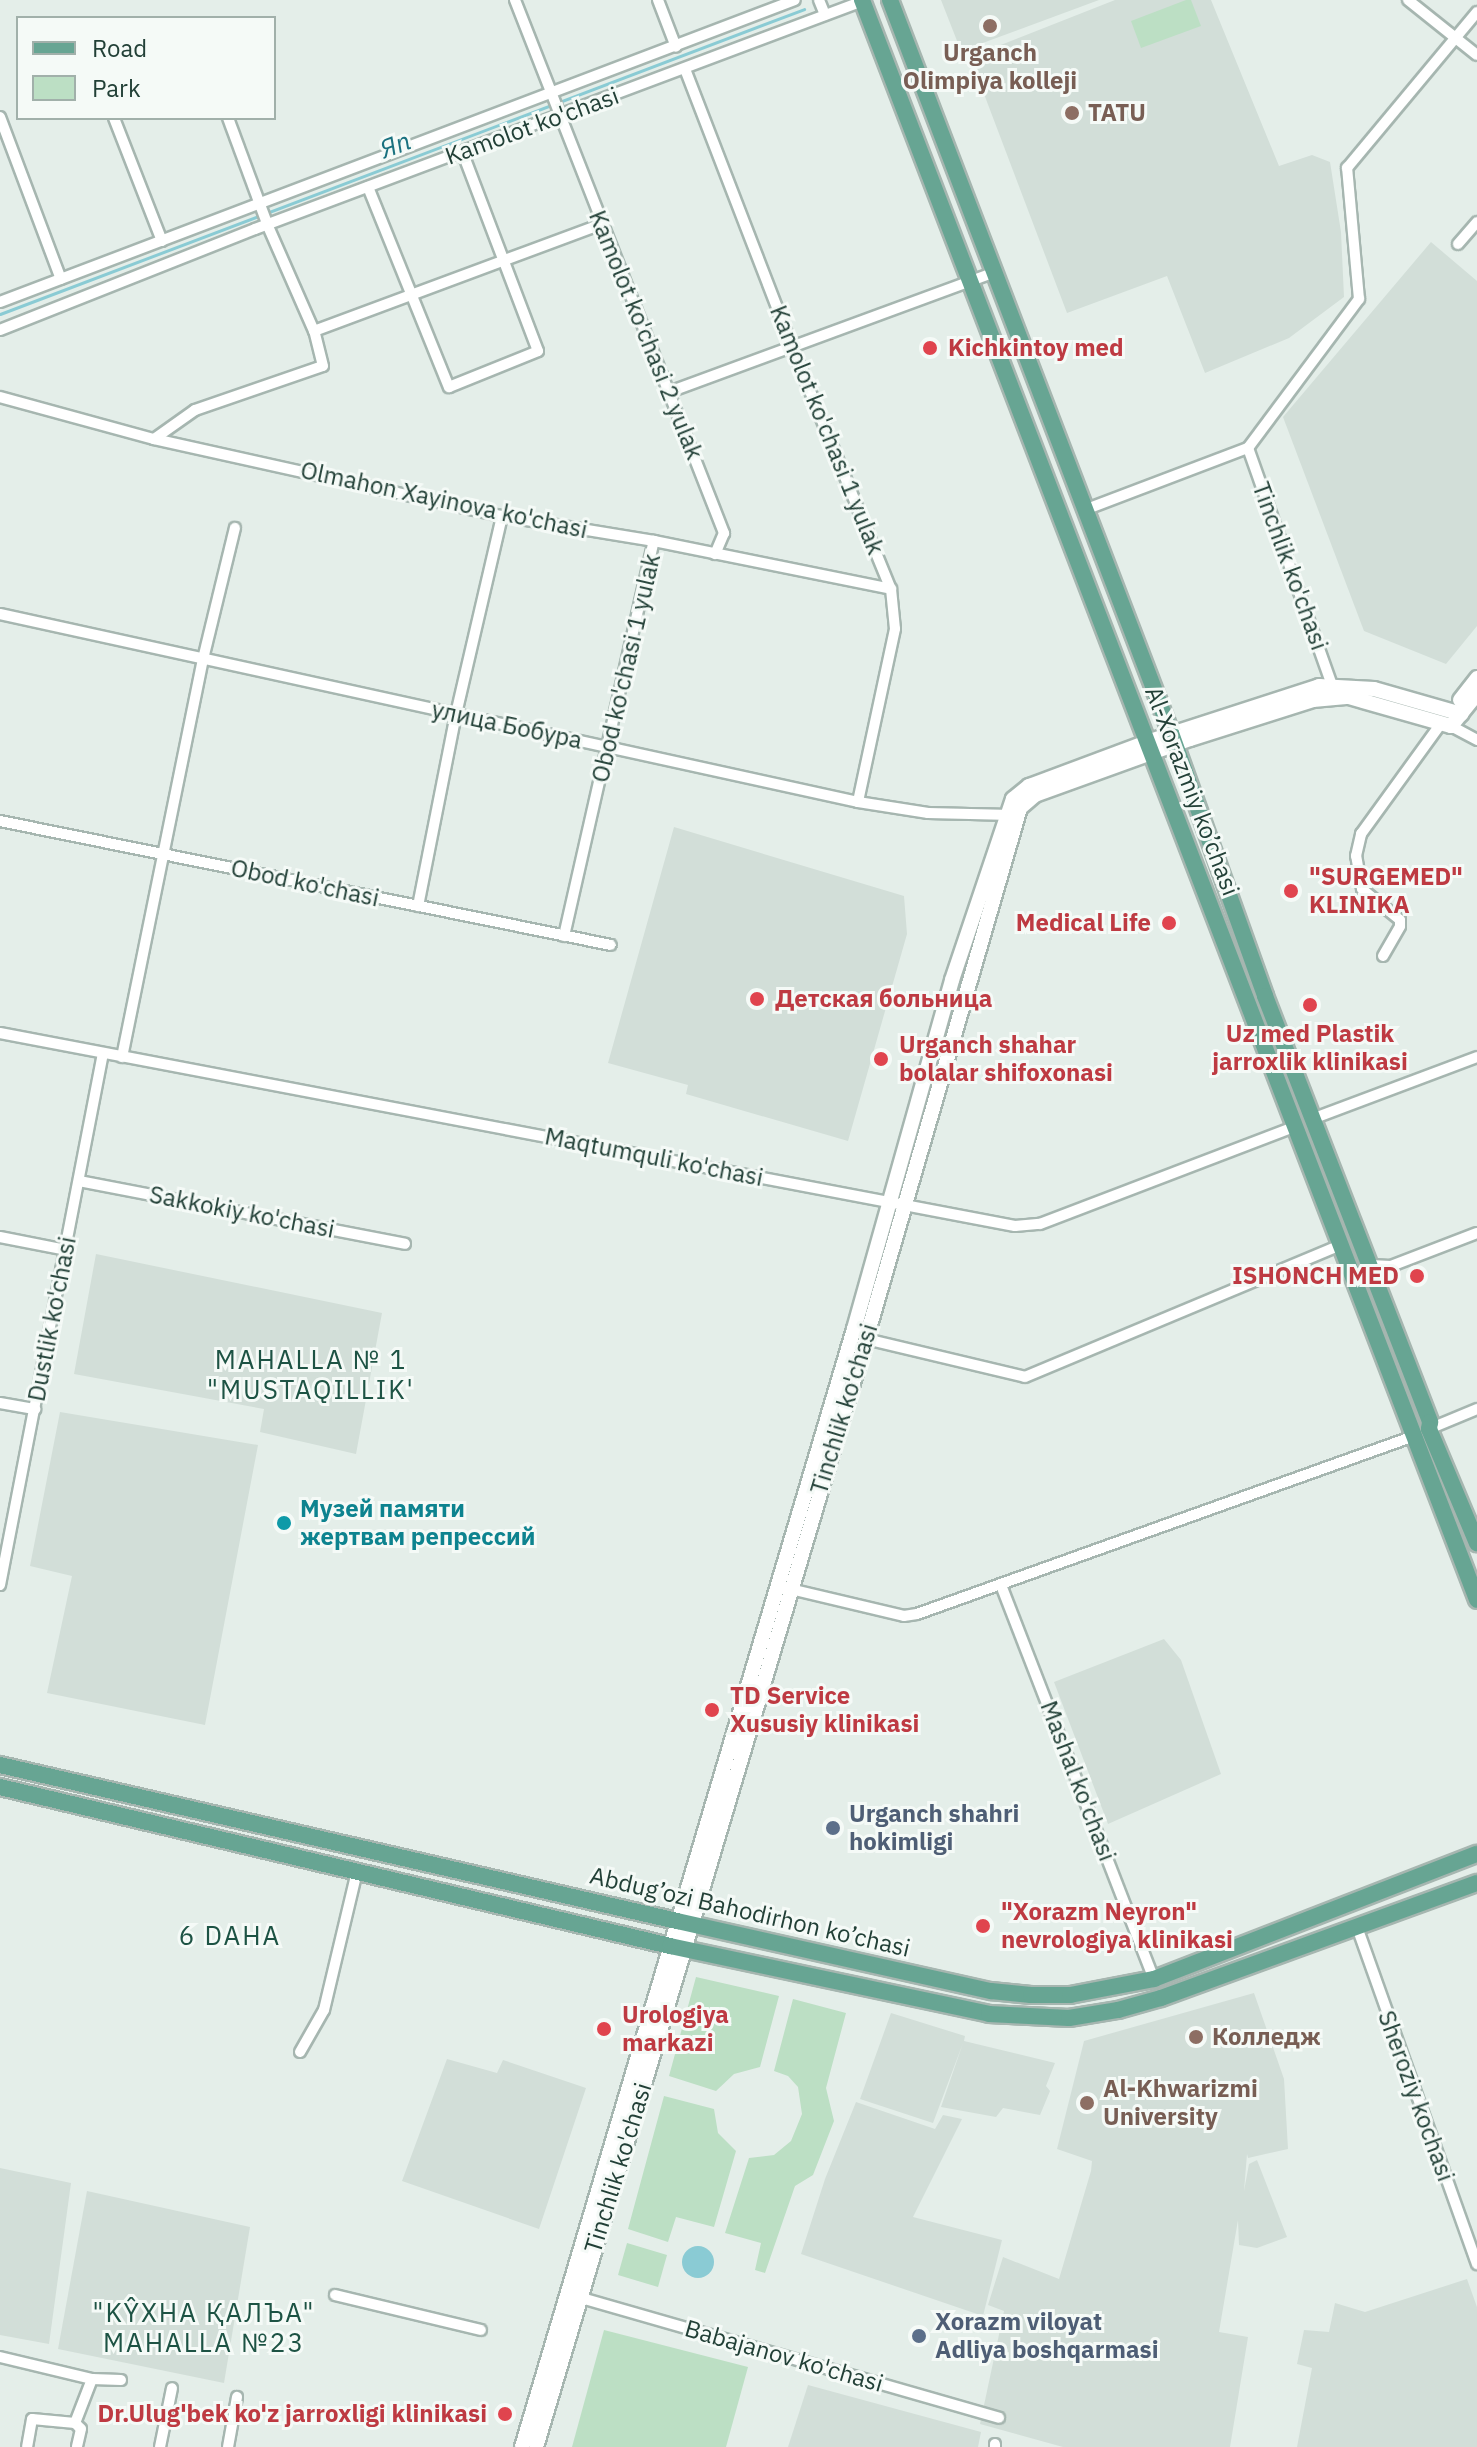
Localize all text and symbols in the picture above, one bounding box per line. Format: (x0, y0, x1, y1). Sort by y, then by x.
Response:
legend (16, 16, 276, 120)
marker: Urganch Olimpiya kolleji (981, 17, 999, 35)
text: Road (92, 32, 147, 64)
place label: Urganch Olimpiya kolleji (903, 39, 1077, 95)
text: Park (92, 72, 141, 104)
street label: Kamolot ko'chasi (441, 81, 623, 171)
place label: TATU (1088, 99, 1146, 127)
marker: TATU (1063, 104, 1081, 122)
water label: Яп (375, 125, 415, 165)
street label: Kamolot ko'chasi 2 yulak (583, 206, 709, 464)
street label: Kamolot ko'chasi 1 yulak (764, 301, 890, 559)
place label: Kichkintoy med (948, 334, 1124, 362)
marker: Kichkintoy med (919, 337, 941, 359)
street label: Olmahon Xayinova ko'chasi (298, 456, 590, 544)
street label: Tinchlik ko'chasi (1246, 478, 1334, 654)
street label: Obod ko'chasi 1 yulak (586, 551, 666, 785)
street label: Al-Xorazmiy ko’chasi (1139, 682, 1245, 900)
street label: улица Бобура (429, 695, 585, 755)
street label: Obod ko'chasi (228, 853, 382, 913)
place label: "SURGEMED" KLINIKA (1309, 863, 1463, 919)
marker: "SURGEMED" KLINIKA (1280, 880, 1302, 902)
place label: Medical Life (1016, 909, 1151, 937)
marker: Medical Life (1158, 912, 1180, 934)
place label: Детская больница (775, 985, 992, 1013)
marker: Детская больница (746, 988, 768, 1010)
marker: Uz med Plastik jarroxlik klinikasi (1299, 994, 1321, 1016)
place label: Uz med Plastik jarroxlik klinikasi (1212, 1020, 1408, 1076)
place label: Urganch shahar bolalar shifoxonasi (899, 1031, 1113, 1087)
marker: Urganch shahar bolalar shifoxonasi (870, 1048, 892, 1070)
street label: Maqtumquli ko'chasi (542, 1122, 766, 1192)
street label: Sakkokiy ko'chasi (147, 1180, 337, 1244)
street label: Dustlik ko'chasi (22, 1234, 82, 1404)
place label: ISHONCH MED (1232, 1262, 1399, 1290)
marker: ISHONCH MED (1406, 1265, 1428, 1287)
street label: Tinchlik ko'chasi (804, 1320, 884, 1498)
district label: MAHALLA № 1 "MUSTAQILLIK' (207, 1344, 415, 1406)
place label: Музей памяти жертвам репрессий (300, 1495, 535, 1551)
marker: Музей памяти жертвам репрессий (275, 1514, 293, 1532)
place label: TD Service Xususiy klinikasi (730, 1682, 919, 1738)
street label: Mashal ko'chasi (1034, 1697, 1122, 1865)
marker: TD Service Xususiy klinikasi (701, 1699, 723, 1721)
place label: Urganch shahri hokimligi (849, 1800, 1019, 1856)
marker: Urganch shahri hokimligi (824, 1819, 842, 1837)
street label: Abdug’ozi Bahodirhon ko’chasi (587, 1861, 913, 1963)
place label: "Xorazm Neyron" nevrologiya klinikasi (1001, 1898, 1233, 1954)
marker: "Xorazm Neyron" nevrologiya klinikasi (972, 1915, 994, 1937)
district label: 6 DAHA (179, 1920, 281, 1952)
place label: Urologiya markazi (622, 2001, 729, 2057)
street label: Sheroziy kochasi (1372, 2007, 1460, 2185)
marker: Urologiya markazi (593, 2018, 615, 2040)
place label: Колледж (1212, 2023, 1321, 2051)
marker: Колледж (1187, 2028, 1205, 2046)
place label: Al-Khwarizmi University (1103, 2075, 1258, 2131)
street label: Tinchlik ko'chasi (578, 2079, 658, 2257)
marker: Al-Khwarizmi University (1078, 2094, 1096, 2112)
district label: "KŶХНА ҚАЛЪА" MAHALLA №23 (93, 2297, 315, 2358)
place label: Xorazm viloyat Adliya boshqarmasi (935, 2308, 1159, 2364)
street label: Babajanov ko'chasi (681, 2314, 887, 2398)
marker: Xorazm viloyat Adliya boshqarmasi (910, 2327, 928, 2345)
place label: Dr.Ulug'bek ko'z jarroxligi klinikasi (97, 2400, 487, 2428)
marker: Dr.Ulug'bek ko'z jarroxligi klinikasi (494, 2403, 516, 2425)

